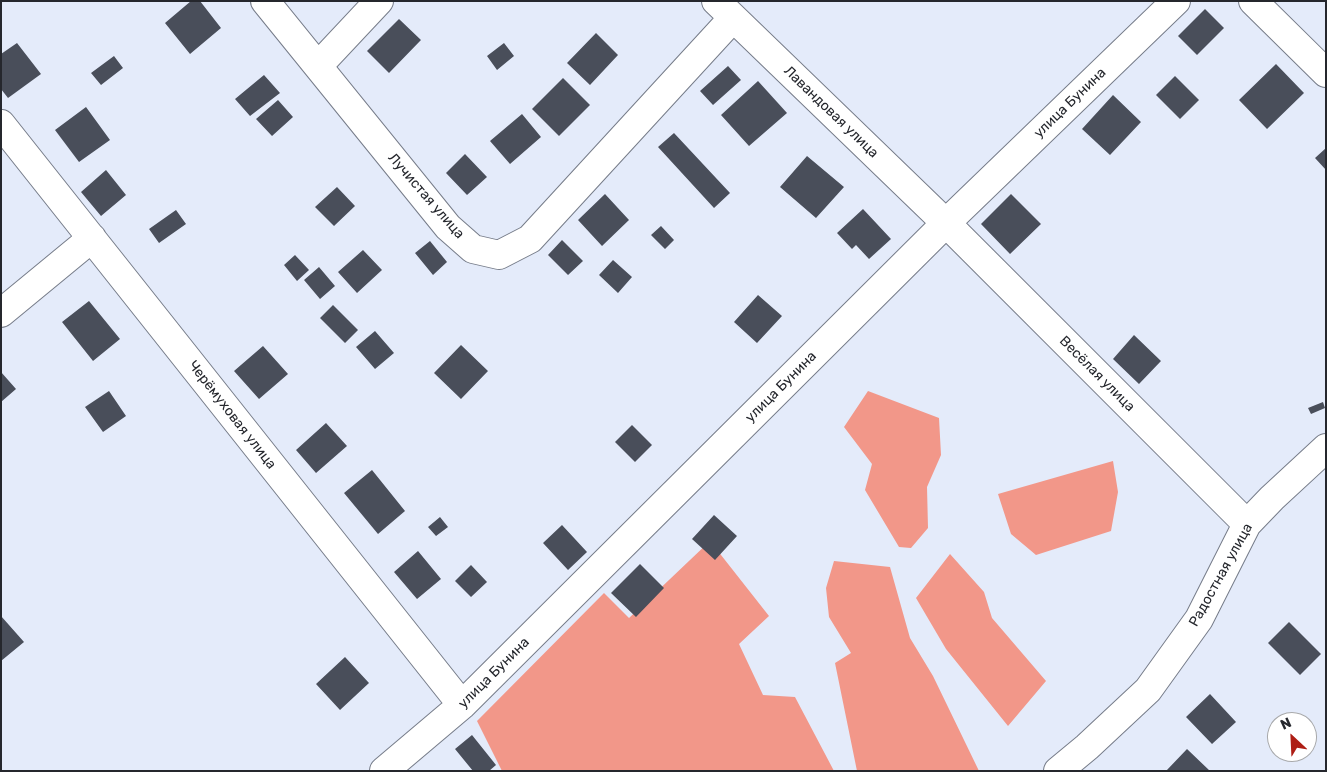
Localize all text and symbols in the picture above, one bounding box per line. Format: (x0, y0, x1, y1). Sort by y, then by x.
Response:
street label: Лавандовая улица (780, 63, 882, 161)
street label: улица Бунина (1030, 64, 1110, 142)
street label: Лучистая улица (384, 150, 468, 242)
street label: Весёлая улица (1056, 333, 1138, 415)
street label: улица Бунина (742, 348, 820, 426)
street label: Черёмуховая улица (184, 357, 280, 473)
street label: Радостная улица (1186, 520, 1256, 630)
street label: улица Бунина (455, 634, 533, 712)
north arrow (1267, 712, 1317, 762)
text: N (1278, 714, 1294, 734)

